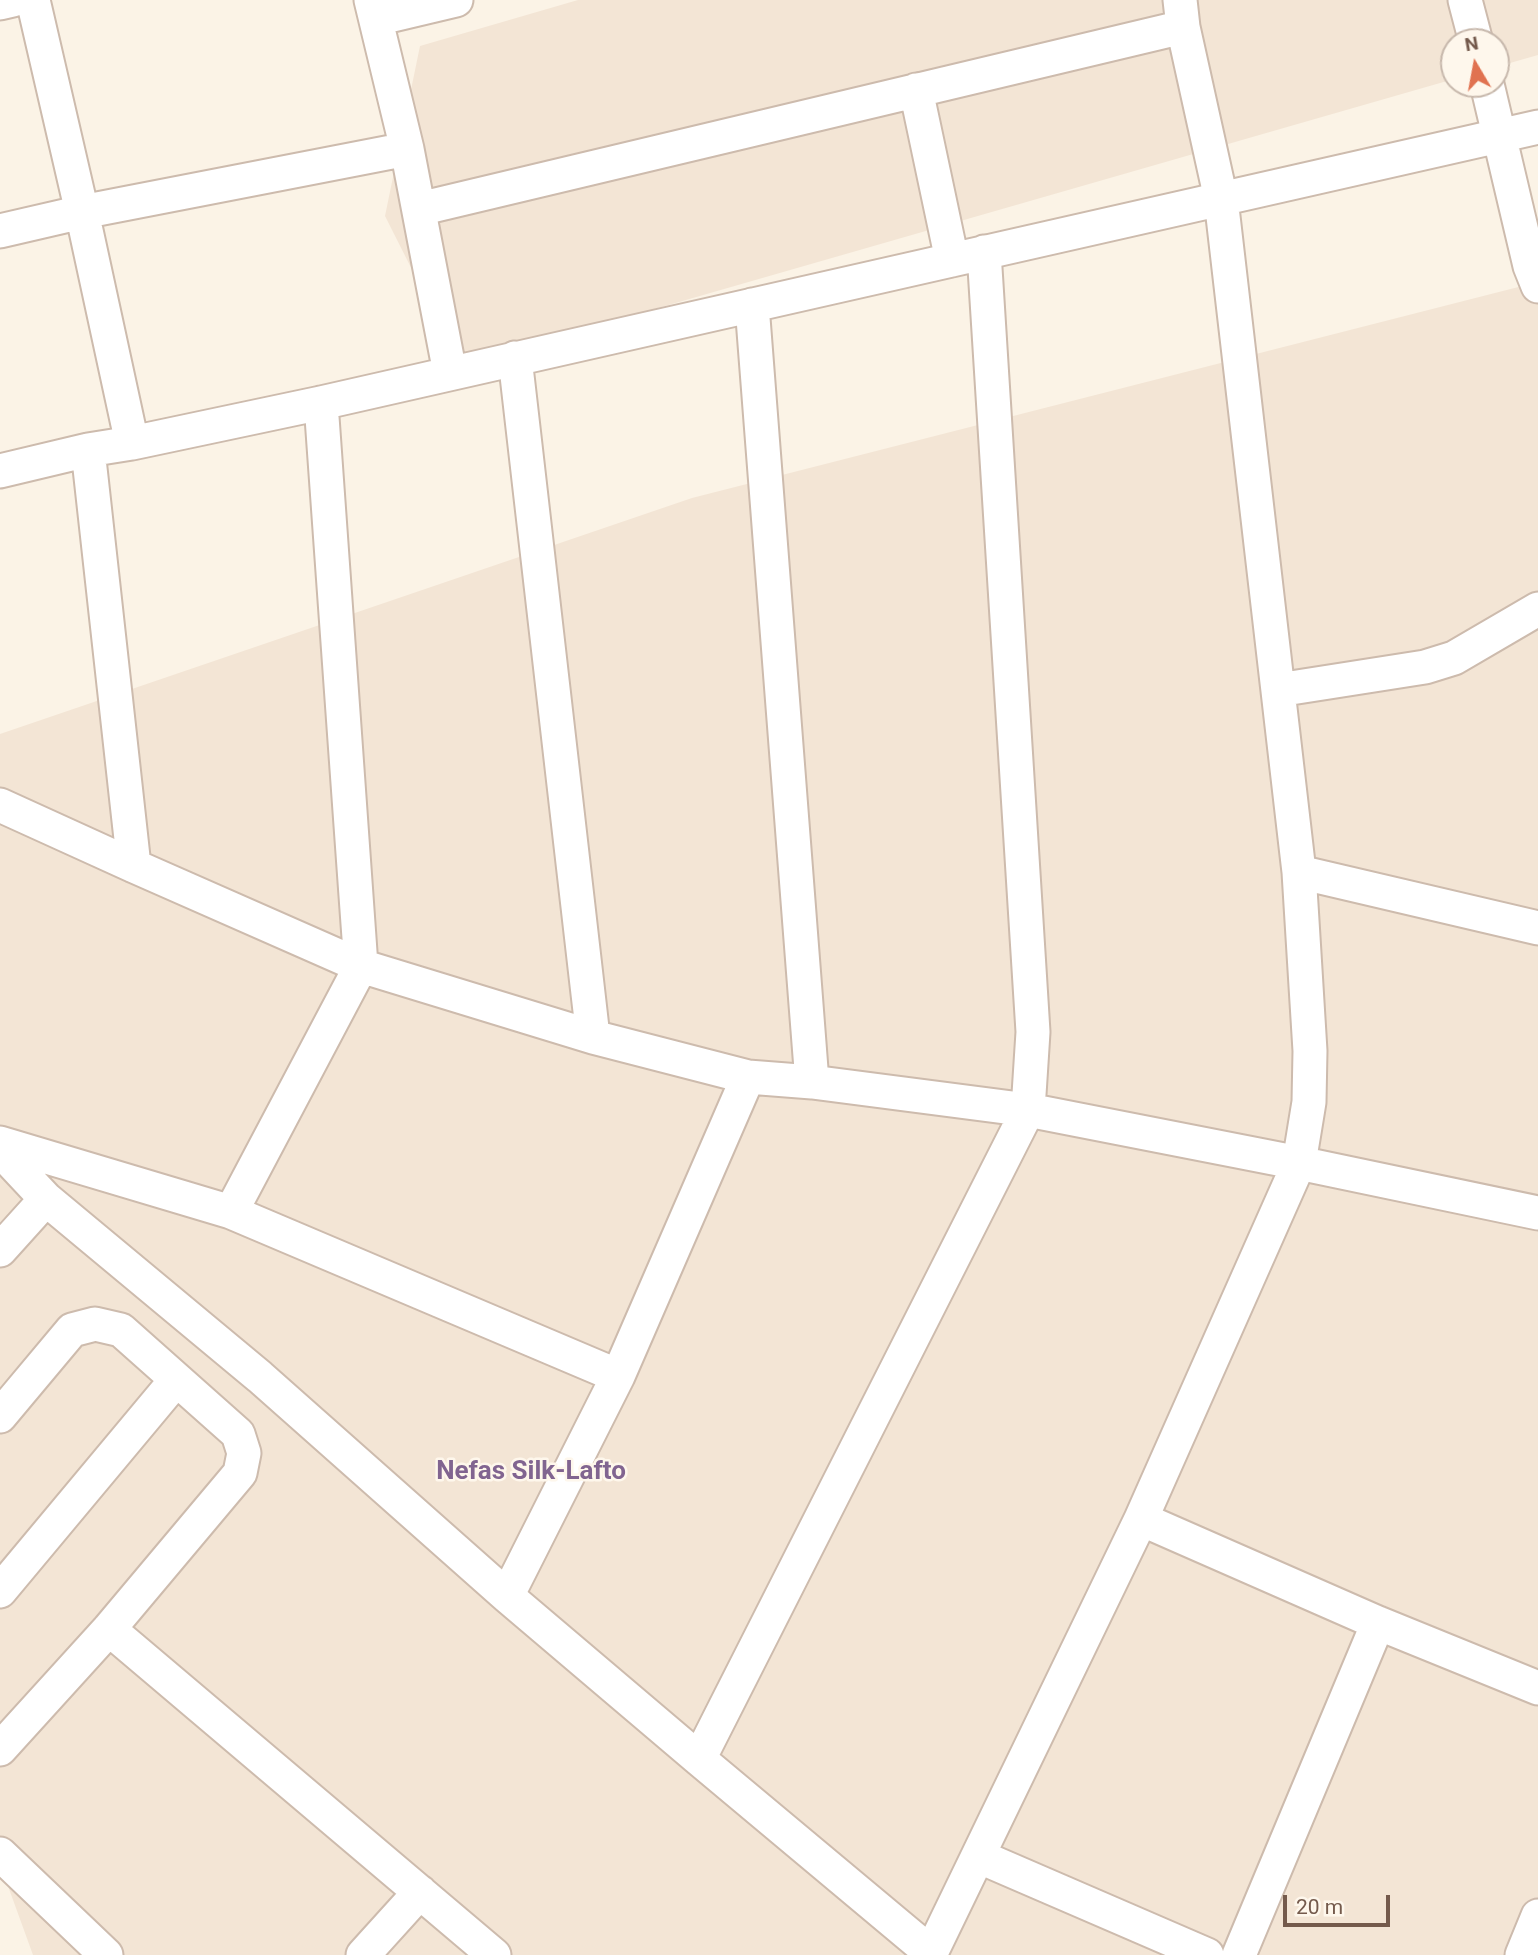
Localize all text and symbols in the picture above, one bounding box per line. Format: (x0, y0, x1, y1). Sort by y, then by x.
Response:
north arrow (1440, 28, 1510, 98)
text: N (1463, 31, 1480, 56)
district label: Nefas Silk-Lafto (436, 1456, 626, 1488)
scale bar (1286, 1882, 1393, 1926)
text: 20 m (1296, 1895, 1343, 1919)

